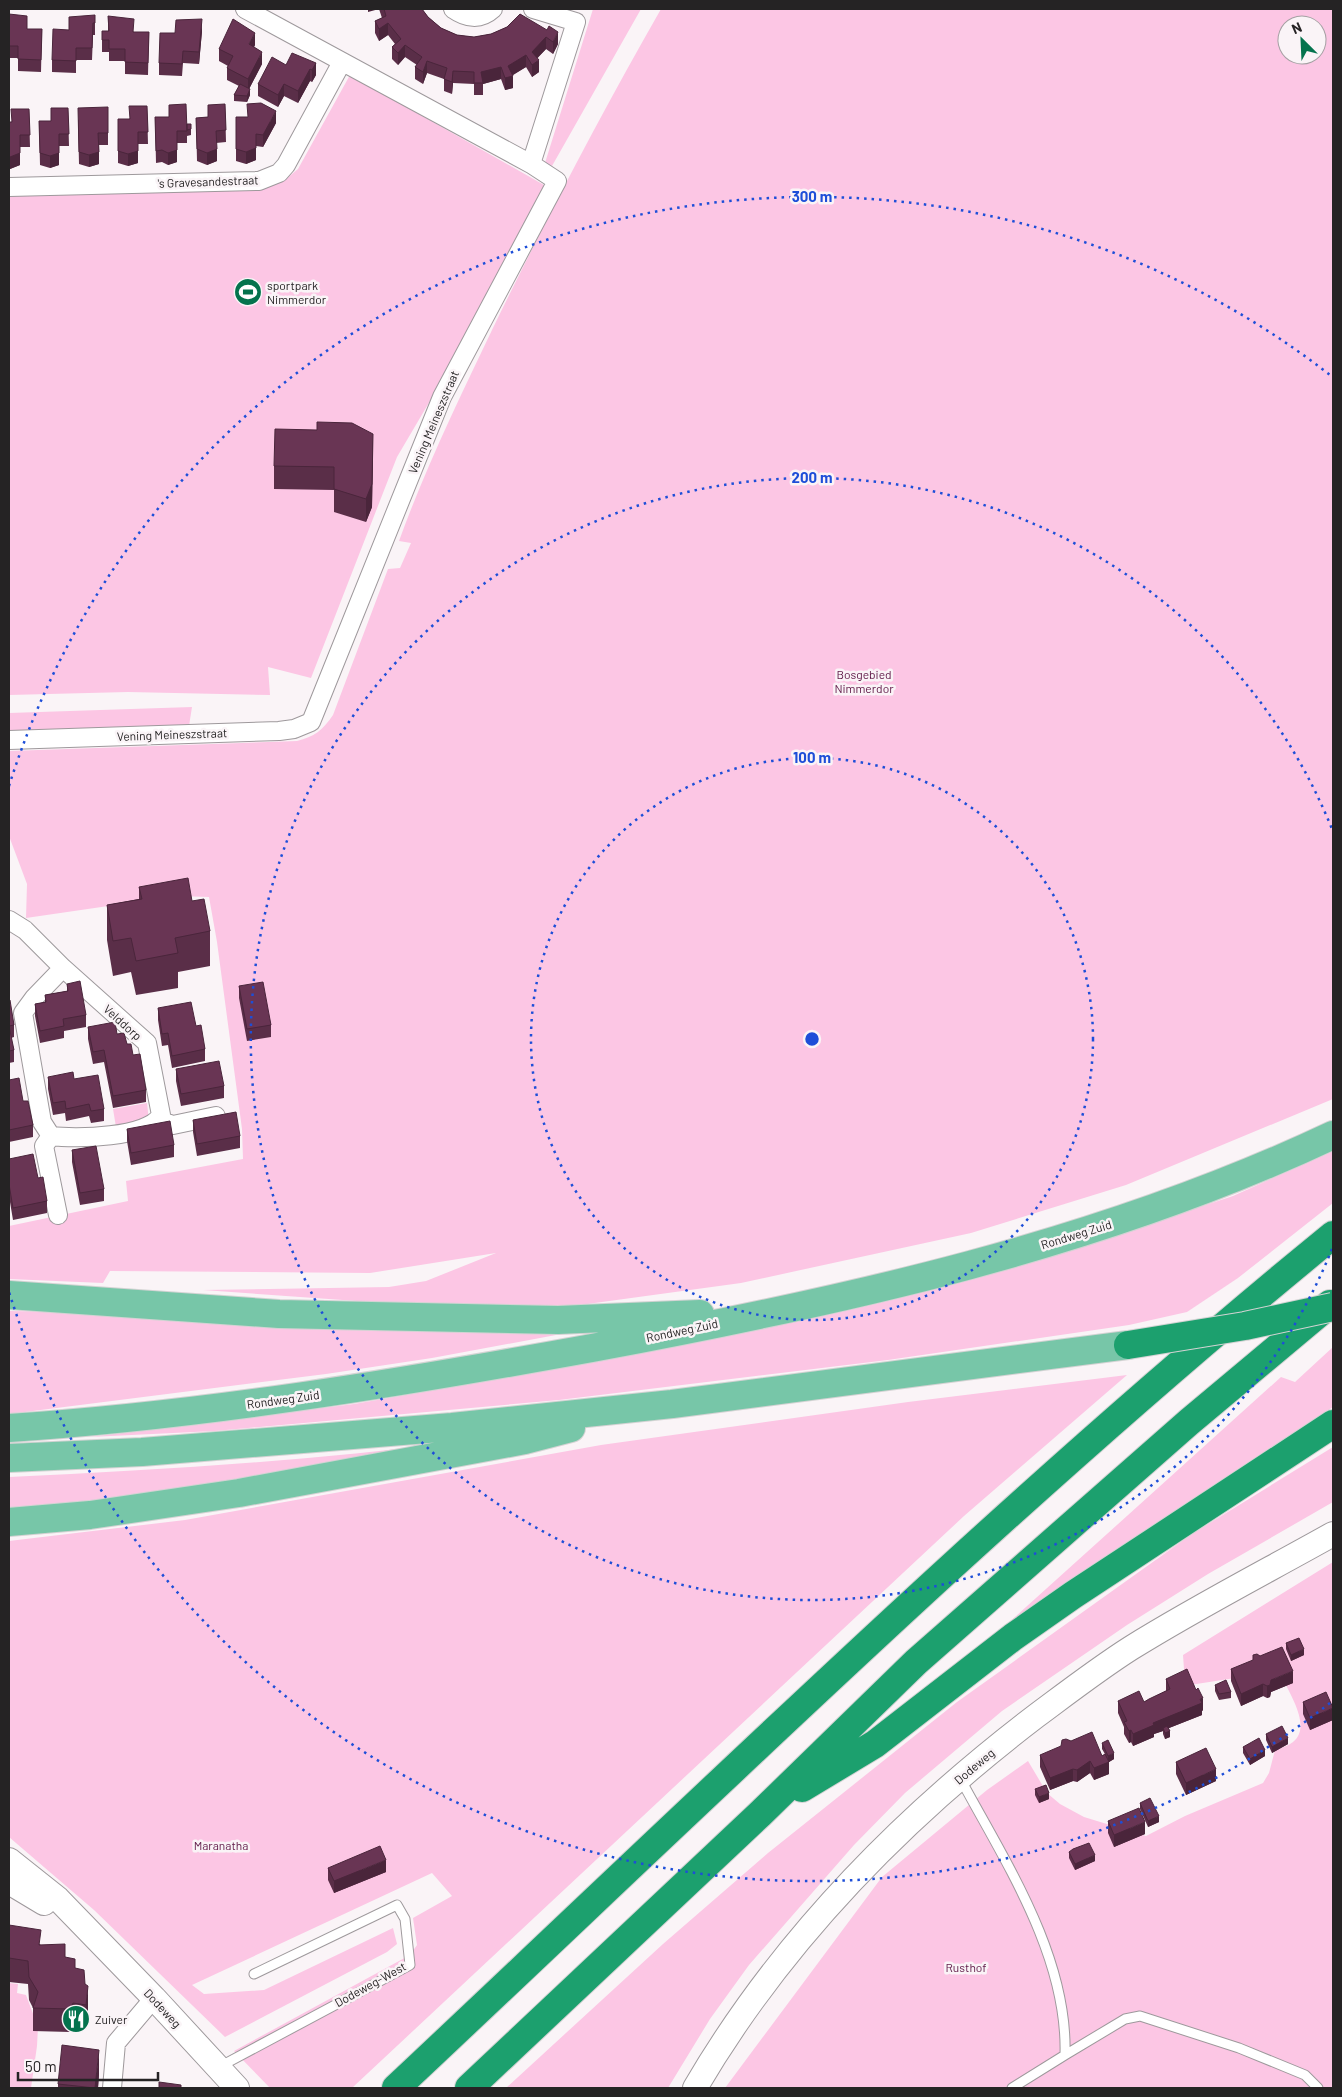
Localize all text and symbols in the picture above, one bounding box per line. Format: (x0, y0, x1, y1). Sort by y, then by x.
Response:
north arrow (1277, 15, 1327, 65)
text: N (1289, 18, 1304, 37)
street label: 's Gravesandestraat (157, 172, 259, 190)
text: 300 m (792, 187, 832, 205)
sports icon: sportpark Nimmerdor (233, 277, 263, 307)
place label: sportpark Nimmerdor (267, 278, 327, 306)
street label: Vening Meineszstraat (405, 368, 461, 476)
text: 200 m (791, 468, 833, 486)
park label: Bosgebied Nimmerdor (834, 667, 894, 695)
street label: Vening Meineszstraat (117, 725, 227, 743)
text: 100 m (793, 748, 831, 766)
street label: Velddorp (101, 1001, 145, 1043)
centre of rings (803, 1030, 821, 1048)
street label: Rondweg Zuid (1039, 1217, 1113, 1251)
street label: Rondweg Zuid (645, 1316, 719, 1344)
street label: Rondweg Zuid (246, 1387, 320, 1411)
street label: Dodeweg (951, 1745, 997, 1787)
park label: Maranatha (194, 1838, 248, 1852)
street label: Dodeweg-West (332, 1959, 408, 2009)
park label: Rusthof (945, 1960, 987, 1974)
street label: Dodeweg (142, 1986, 184, 2030)
restaurant icon: Zuiver (61, 2004, 91, 2034)
place label: Zuiver (95, 2012, 128, 2026)
scale bar (18, 2050, 158, 2082)
text: 50 m (25, 2057, 57, 2075)

